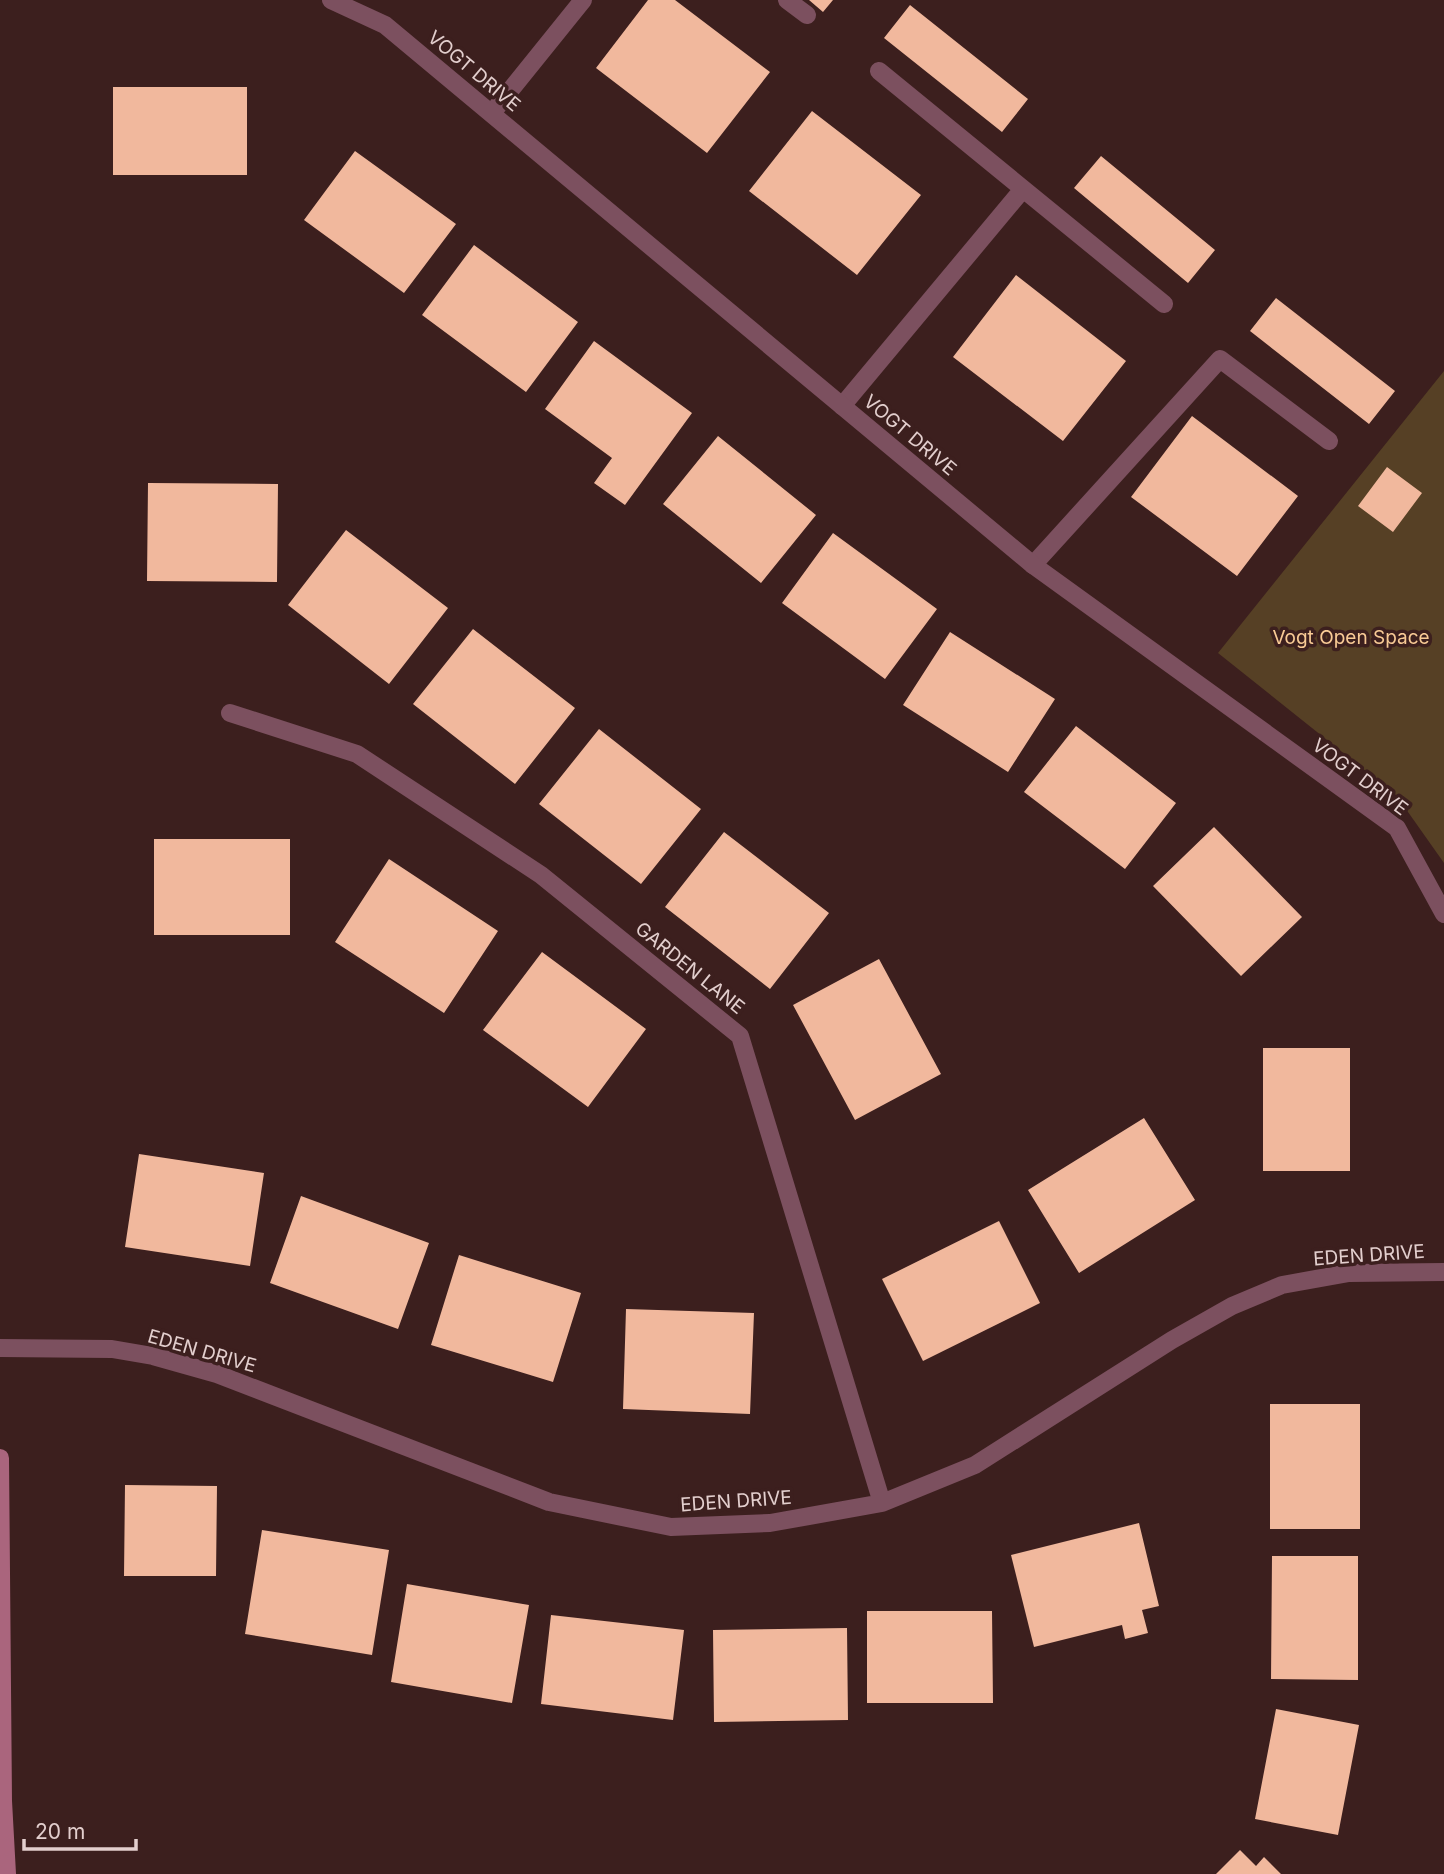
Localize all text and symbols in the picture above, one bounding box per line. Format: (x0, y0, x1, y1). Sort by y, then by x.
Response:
street label: VOGT DRIVE (423, 26, 525, 116)
street label: VOGT DRIVE (859, 390, 961, 480)
park label: Vogt Open Space (1272, 626, 1430, 649)
street label: VOGT DRIVE (1308, 734, 1412, 820)
street label: GARDEN LANE (631, 917, 749, 1019)
street label: EDEN DRIVE (1312, 1240, 1426, 1270)
street label: EDEN DRIVE (145, 1325, 259, 1377)
street label: EDEN DRIVE (679, 1486, 793, 1516)
scale bar (24, 1808, 136, 1852)
text: 20 m (35, 1819, 85, 1844)

